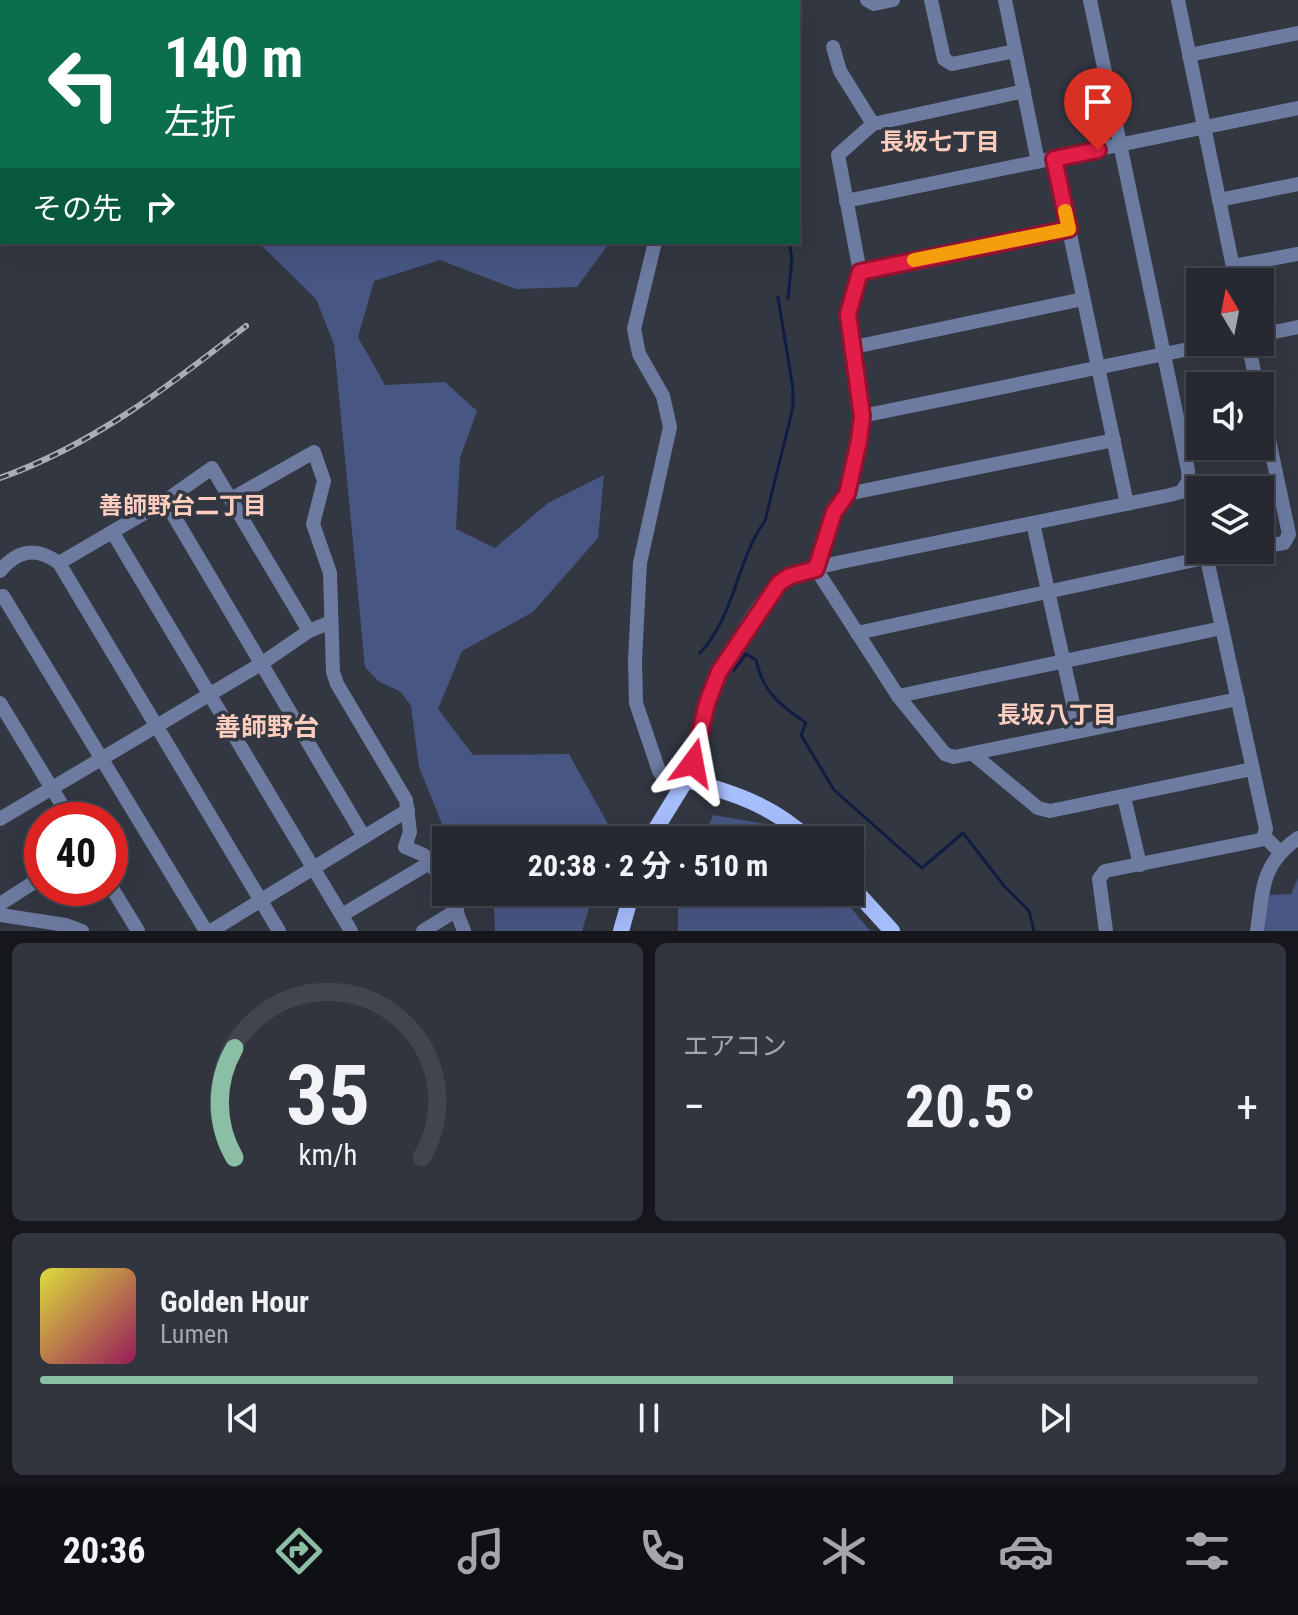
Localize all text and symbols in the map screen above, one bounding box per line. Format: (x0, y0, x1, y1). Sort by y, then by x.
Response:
text: 140 m (164, 25, 303, 91)
icon: left (32, 32, 136, 136)
pin (1064, 68, 1132, 150)
icon: arrive (1076, 80, 1120, 124)
text: 左折 (164, 101, 236, 143)
district label: 長坂七丁目 (880, 128, 1000, 156)
icon: right (138, 184, 182, 228)
text: その先 (32, 191, 122, 226)
north arrow (1186, 268, 1274, 356)
map controls (1186, 268, 1274, 564)
button: sound (1186, 372, 1274, 460)
button: layers (1186, 476, 1274, 564)
district label: 善師野台二丁目 (99, 492, 267, 520)
district label: 長坂八丁目 (997, 701, 1117, 729)
district label: 善師野台 (215, 712, 319, 742)
position arrow (651, 721, 735, 805)
speed limit sign: 40 (24, 802, 128, 906)
text: 20:38 · 2 分 · 510 m (528, 848, 768, 883)
text: エアコン (683, 1031, 787, 1061)
text: 35 (285, 1047, 370, 1144)
text: 20.5° (905, 1071, 1036, 1142)
text: − (683, 1081, 705, 1133)
text: + (1236, 1081, 1258, 1133)
text: km/h (298, 1138, 357, 1172)
text: Golden Hour (160, 1284, 309, 1319)
text: Lumen (160, 1319, 229, 1349)
icon: previous (221, 1396, 265, 1440)
icon: pause (627, 1396, 671, 1440)
icon: next (1033, 1396, 1077, 1440)
icon: directions (271, 1523, 327, 1579)
icon: music (453, 1523, 509, 1579)
icon: phone (634, 1523, 690, 1579)
icon: climate (816, 1523, 872, 1579)
icon: car (998, 1523, 1054, 1579)
icon: filters (1179, 1523, 1235, 1579)
text: 20:36 (63, 1530, 145, 1572)

